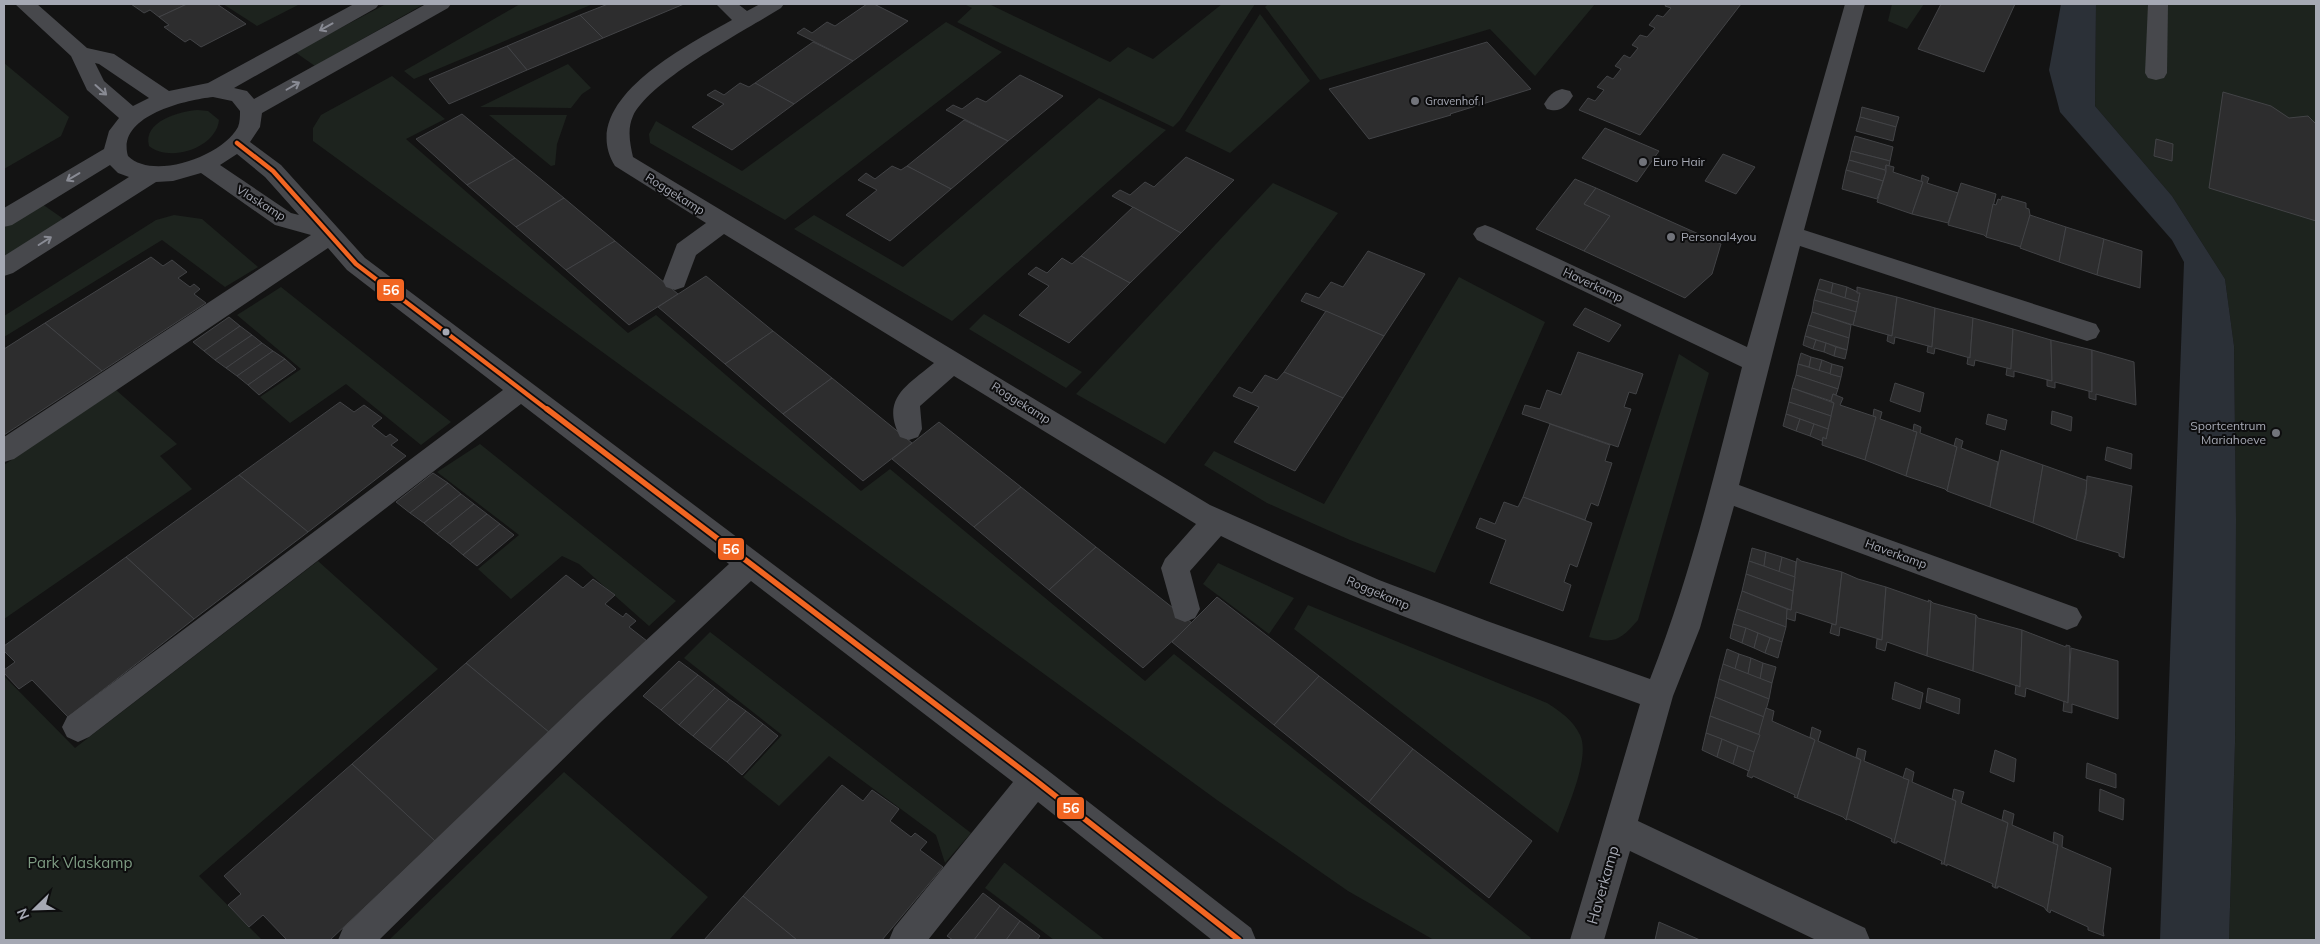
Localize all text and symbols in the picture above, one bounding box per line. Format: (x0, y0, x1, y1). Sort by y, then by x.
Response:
one-way arrow (320, 23, 334, 33)
one-way arrow (286, 80, 300, 90)
one-way arrow (95, 84, 108, 95)
place label: Gravenhof I (1425, 94, 1484, 108)
marker: Gravenhof I (1409, 95, 1421, 107)
place label: Euro Hair (1653, 154, 1705, 169)
marker: Euro Hair (1637, 156, 1649, 168)
street label: Roggekamp (643, 169, 708, 218)
one-way arrow (66, 173, 80, 183)
street label: Vlaskamp (234, 182, 289, 224)
place label: Personal4you (1681, 229, 1757, 244)
marker: Personal4you (1665, 231, 1677, 243)
one-way arrow (38, 236, 52, 246)
street label: Haverkamp (1561, 264, 1626, 305)
line badge: 56 (376, 278, 405, 302)
text: 56 (383, 281, 399, 299)
unlabelled marker (441, 327, 451, 337)
street label: Roggekamp (989, 378, 1054, 427)
place label: Sportcentrum Mariahoeve (2190, 418, 2266, 447)
marker: Sportcentrum Mariahoeve (2270, 427, 2282, 439)
street label: Haverkamp (1863, 535, 1929, 572)
line badge: 56 (717, 537, 745, 561)
text: 56 (723, 540, 739, 558)
street label: Roggekamp (1344, 573, 1412, 613)
line badge: 56 (1056, 796, 1085, 820)
text: 56 (1063, 799, 1079, 817)
street label: Haverkamp (1582, 843, 1623, 926)
park label: Park Vlaskamp (28, 853, 132, 872)
north arrow (10, 884, 60, 934)
text: N (13, 906, 33, 922)

